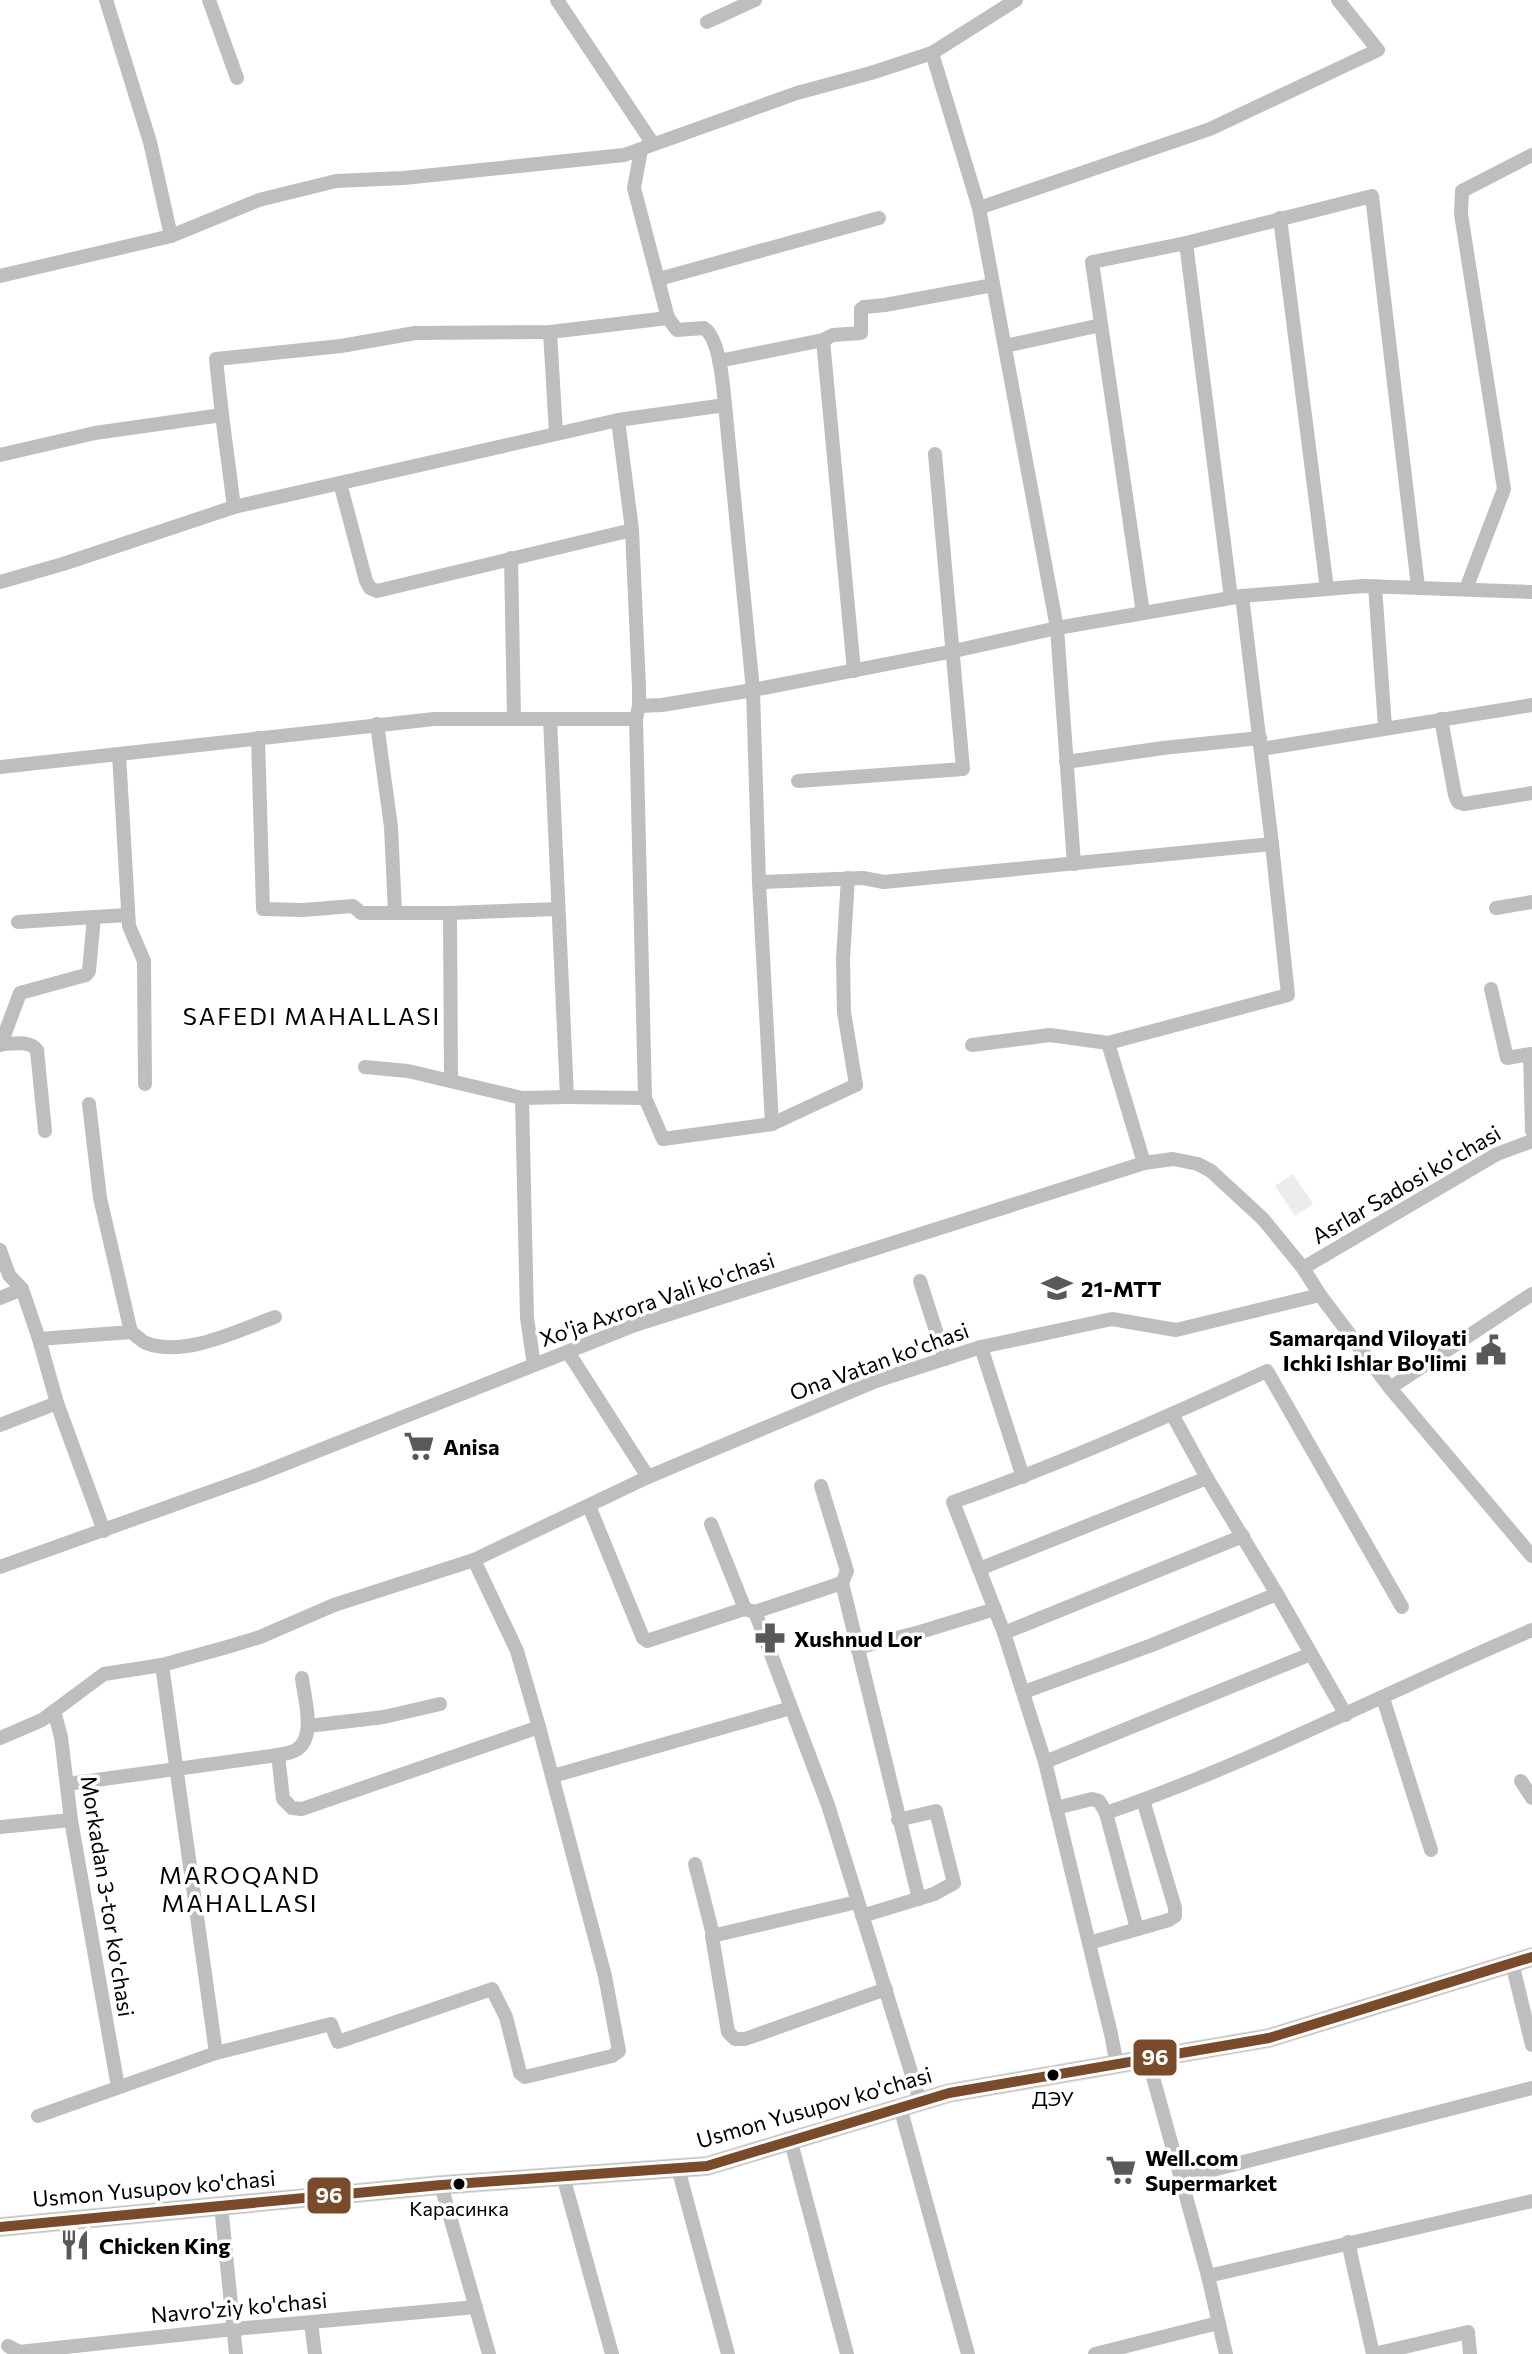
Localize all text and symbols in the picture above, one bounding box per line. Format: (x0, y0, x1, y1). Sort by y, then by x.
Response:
district label: SAFEDI MAHALLASI (183, 1001, 441, 1030)
street label: Asrlar Sadosi ko'chasi (1307, 1119, 1505, 1249)
street label: Xo'ja Axrora Vali ko'chasi (536, 1246, 778, 1352)
school or university icon: 21-MTT (1040, 1271, 1074, 1305)
place label: 21-MTT (1081, 1275, 1161, 1302)
street label: Ona Vatan ko'chasi (786, 1316, 972, 1406)
place label: Samarqand Viloyati Ichki Ishlar Bo'limi (1269, 1324, 1467, 1376)
public building icon: Samarqand Viloyati Ichki Ishlar Bo'limi (1474, 1333, 1508, 1367)
supermarket icon: Anisa (402, 1429, 436, 1463)
place label: Anisa (443, 1433, 500, 1460)
pharmacy icon: Xushnud Lor (753, 1621, 787, 1655)
place label: Xushnud Lor (794, 1625, 922, 1652)
street label: Morkadan 3-tor ko'chasi (76, 1773, 140, 2019)
district label: MAROQAND MAHALLASI (159, 1860, 321, 1917)
line badge: 96 (1132, 2038, 1178, 2077)
text: 96 (1141, 2043, 1169, 2070)
street label: Usmon Yusupov ko'chasi (693, 2060, 935, 2154)
marker: ДЭУ (1045, 2067, 1061, 2083)
place label: ДЭУ (1032, 2086, 1074, 2110)
place label: Well.com Supermarket (1145, 2144, 1277, 2196)
supermarket icon: Well.com Supermarket (1104, 2153, 1138, 2187)
street label: Usmon Yusupov ko'chasi (31, 2164, 277, 2212)
line badge: 96 (306, 2176, 352, 2215)
marker: Карасинка (451, 2176, 467, 2192)
text: 96 (315, 2181, 343, 2208)
place label: Карасинка (409, 2196, 509, 2220)
restaurant icon: Chicken King (58, 2228, 92, 2262)
place label: Chicken King (99, 2232, 230, 2259)
street label: Navro'ziy ko'chasi (150, 2286, 328, 2328)

